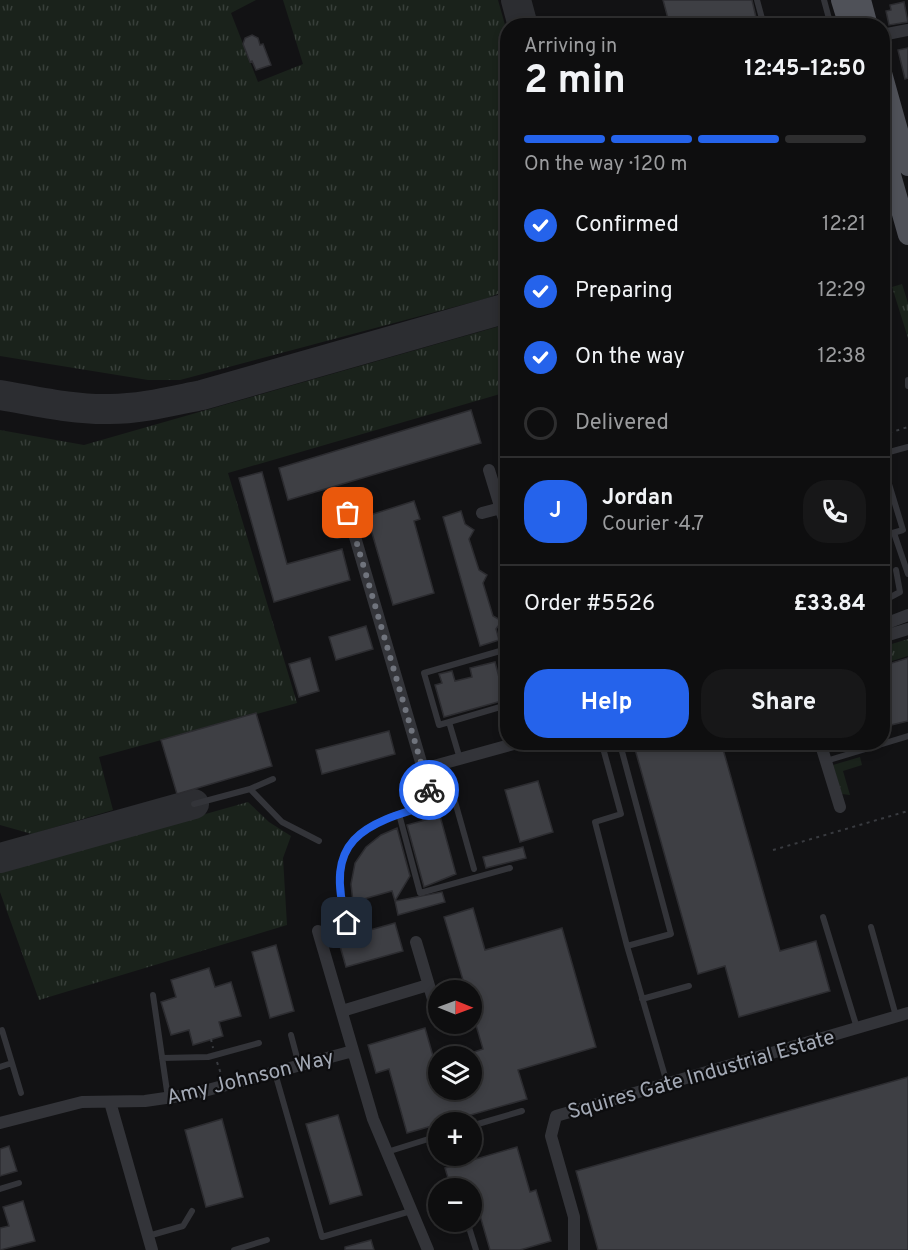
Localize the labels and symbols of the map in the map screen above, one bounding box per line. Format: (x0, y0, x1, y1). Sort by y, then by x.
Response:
pin (322, 487, 373, 538)
courier (399, 760, 459, 820)
pin (321, 897, 372, 948)
north arrow (428, 980, 482, 1034)
street label: Squires Gate Industrial Estate (565, 1024, 838, 1127)
street label: Amy Johnson Way (164, 1045, 337, 1112)

